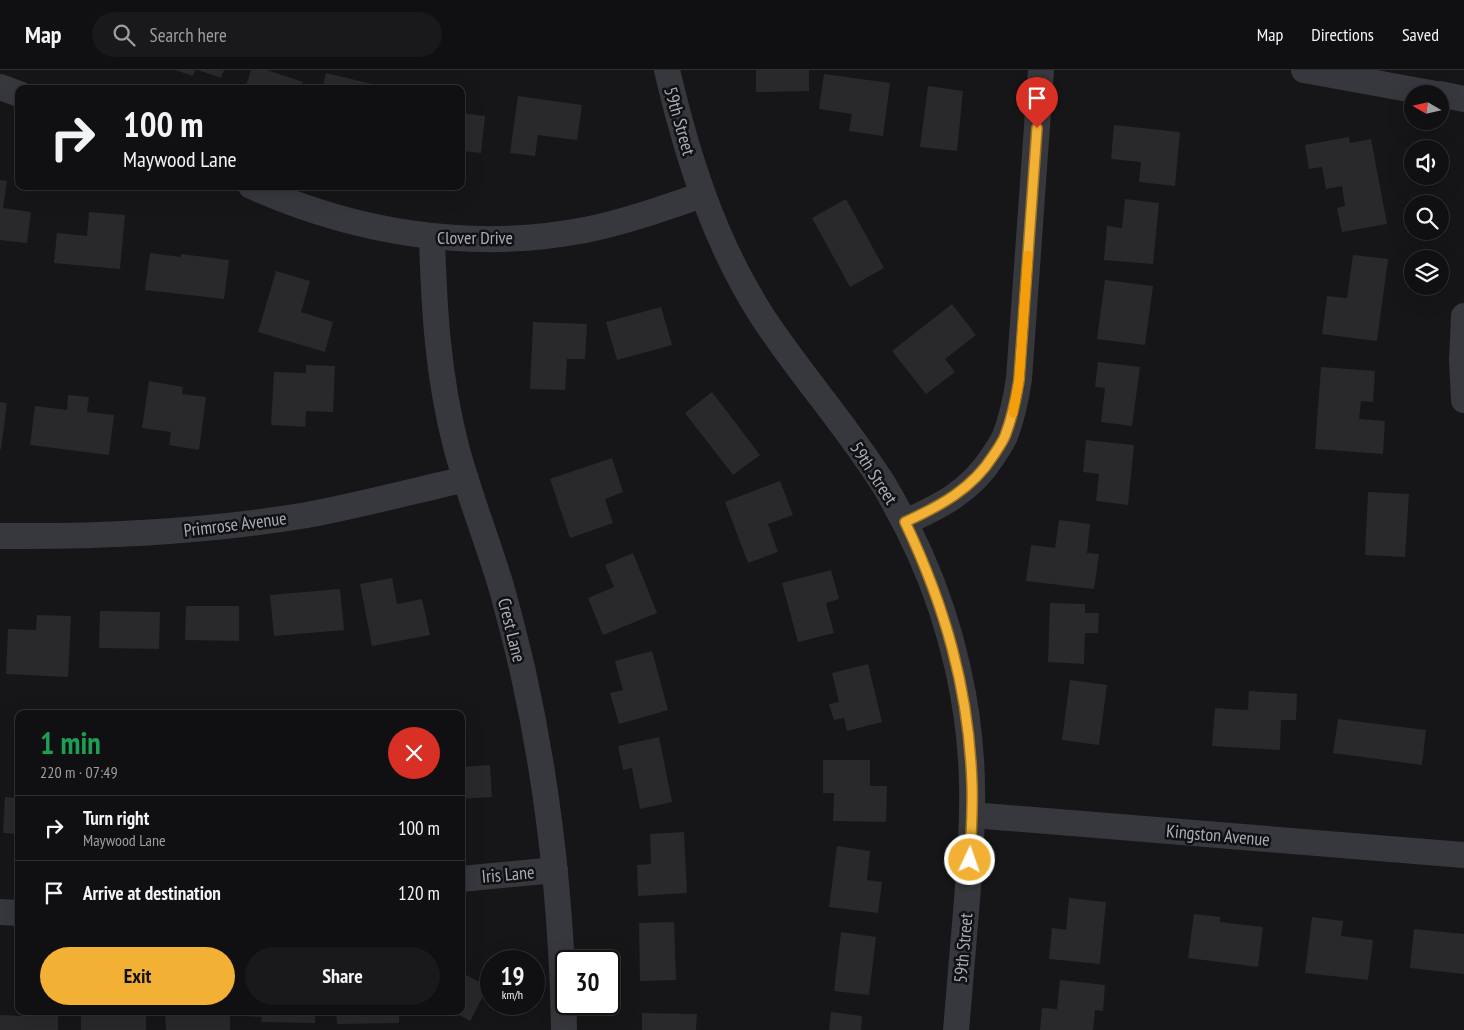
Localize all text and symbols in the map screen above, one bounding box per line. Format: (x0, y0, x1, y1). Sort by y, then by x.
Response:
search box (92, 12, 442, 57)
text: Map (25, 19, 62, 50)
icon: search (110, 21, 138, 49)
text: Search here (150, 23, 227, 47)
text: Map (1257, 23, 1283, 46)
text: Directions (1311, 23, 1374, 46)
text: Saved (1402, 23, 1439, 46)
pin (1016, 77, 1058, 128)
street label: 59th Street (659, 84, 701, 158)
icon: arrive (1023, 84, 1051, 112)
north arrow (1404, 85, 1449, 130)
map controls (1404, 85, 1449, 295)
text: 100 m (123, 101, 204, 147)
icon: right (40, 105, 105, 170)
button: sound (1404, 140, 1449, 185)
text: Maywood Lane (123, 145, 237, 173)
button: search (1404, 195, 1449, 240)
street label: Clover Drive (437, 226, 513, 249)
button: layers (1404, 250, 1449, 295)
street label: 59th Street (845, 437, 903, 509)
street label: Primrose Avenue (182, 506, 288, 542)
street label: Crest Lane (493, 596, 531, 664)
text: 1 min (40, 723, 101, 762)
button: close (388, 727, 440, 779)
text: 220 m · 07:49 (40, 762, 118, 782)
text: Turn right (83, 806, 149, 830)
icon: right (40, 814, 68, 842)
text: 100 m (398, 816, 440, 840)
street label: Kingston Avenue (1165, 819, 1271, 851)
text: Maywood Lane (83, 830, 166, 850)
position arrow (943, 833, 995, 885)
street label: Iris Lane (481, 860, 535, 888)
icon: arrive (40, 879, 68, 907)
text: Arrive at destination (83, 881, 221, 905)
text: 120 m (398, 881, 440, 905)
street label: 59th Street (948, 912, 978, 984)
button: Exit (40, 947, 235, 1005)
button: Share (245, 947, 440, 1005)
speed limit sign: 30 (555, 950, 620, 1015)
text: 19 (501, 960, 524, 992)
text: km/h (502, 987, 523, 1002)

